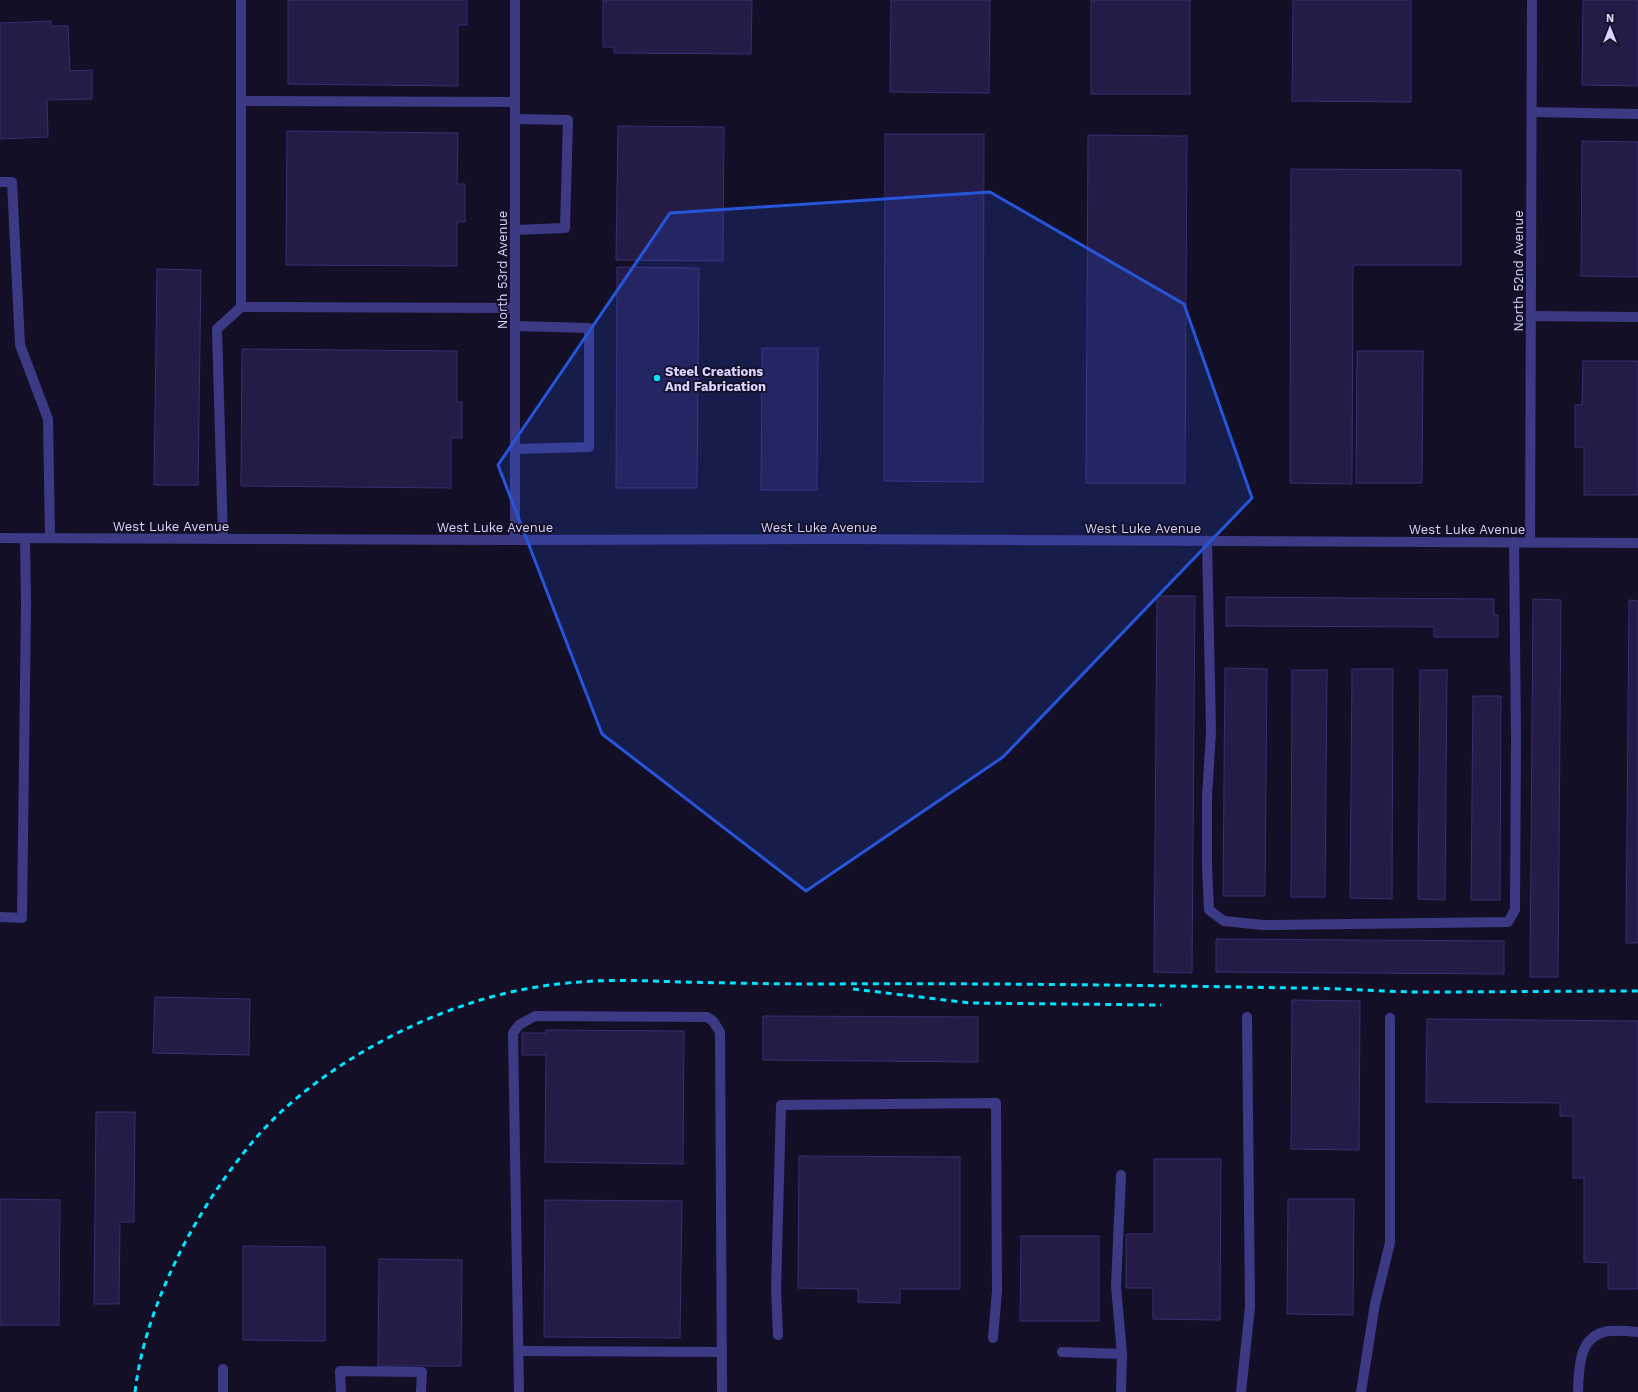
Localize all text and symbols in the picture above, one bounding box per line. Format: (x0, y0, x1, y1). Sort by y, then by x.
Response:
north arrow (1590, 8, 1630, 48)
text: N (1606, 12, 1614, 25)
street label: North 52nd Avenue (1511, 210, 1526, 332)
street label: North 53rd Avenue (495, 211, 510, 329)
place label: Steel Creations And Fabrication (665, 364, 766, 394)
marker: Steel Creations And Fabrication (652, 373, 662, 383)
street label: West Luke Avenue (113, 519, 229, 534)
street label: West Luke Avenue (437, 520, 553, 535)
street label: West Luke Avenue (761, 520, 877, 535)
street label: West Luke Avenue (1085, 521, 1201, 536)
street label: West Luke Avenue (1409, 522, 1525, 537)

